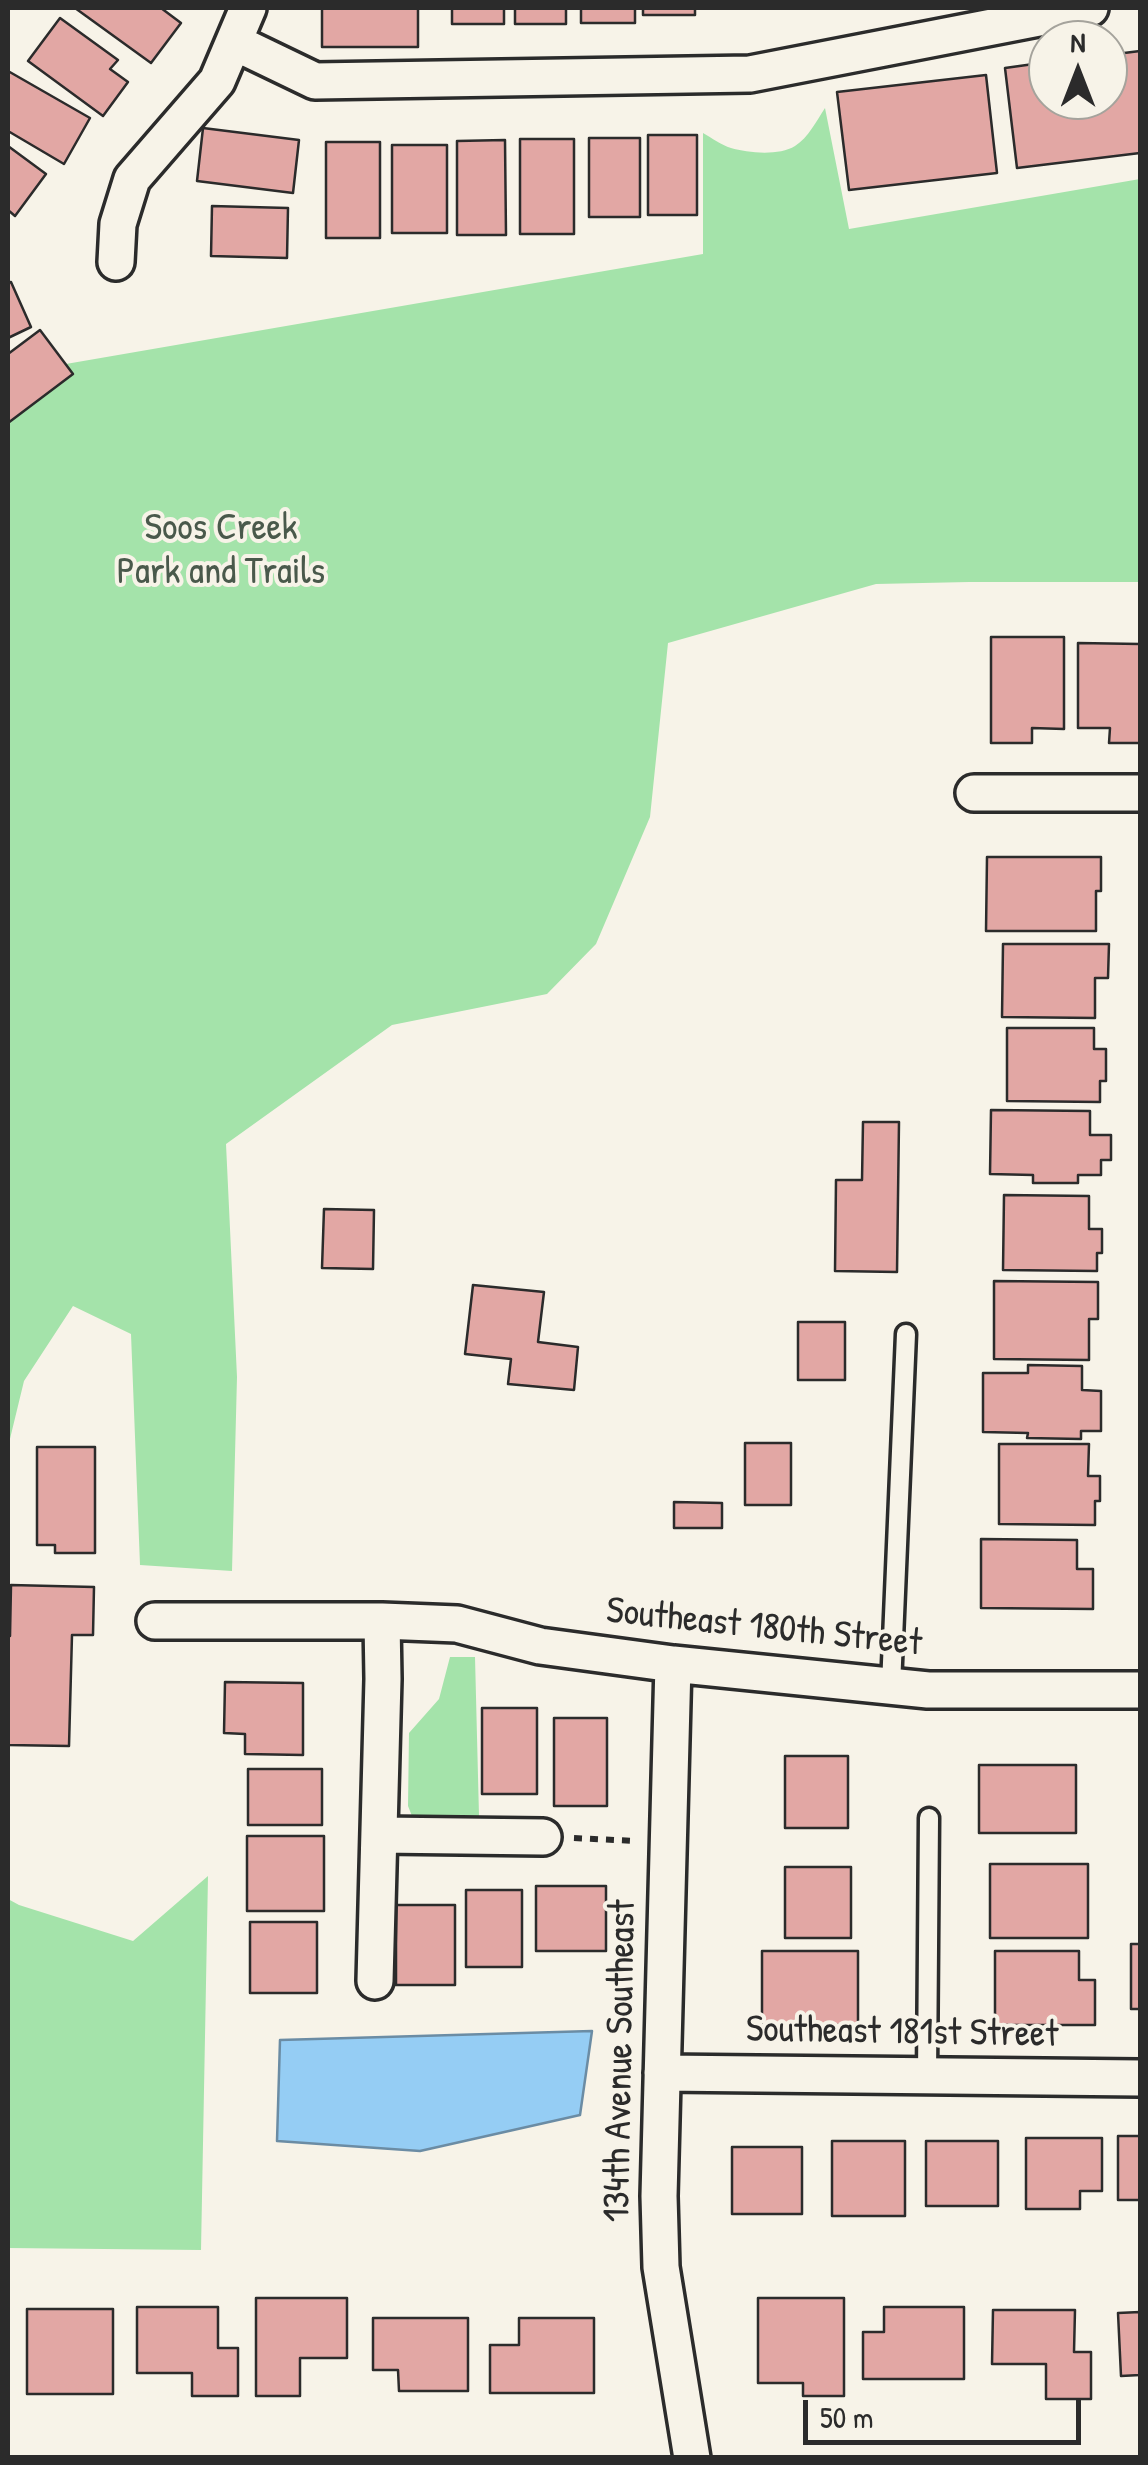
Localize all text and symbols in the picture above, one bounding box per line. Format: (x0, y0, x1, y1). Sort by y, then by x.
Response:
north arrow (1028, 20, 1128, 120)
text: N (1071, 23, 1085, 61)
park label: Soos Creek Park and Trails (117, 506, 325, 596)
street label: Southeast 180th Street (604, 1589, 924, 1667)
street label: 134th Avenue Southeast (595, 1899, 647, 2223)
street label: Southeast 181st Street (745, 2007, 1059, 2059)
scale bar (808, 2380, 1086, 2442)
text: 50 m (820, 2397, 873, 2437)

